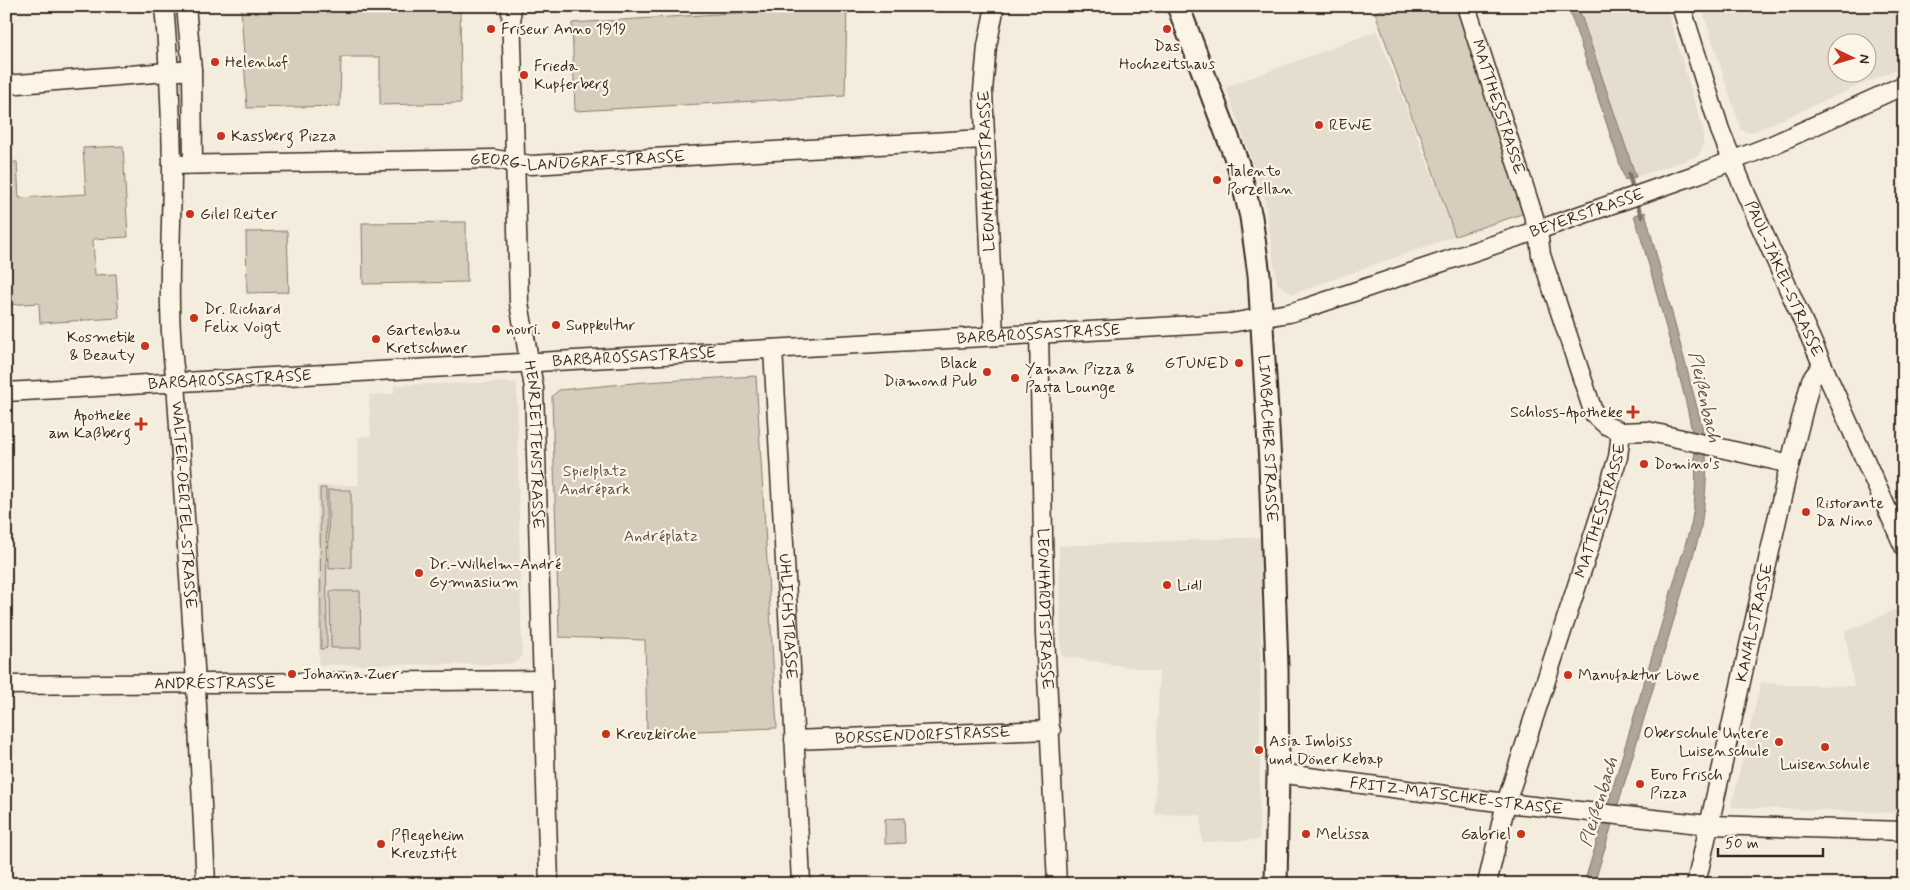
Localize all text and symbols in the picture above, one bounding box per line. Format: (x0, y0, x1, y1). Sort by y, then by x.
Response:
place label: Friseur Anno 1919 (501, 19, 626, 40)
marker: Friseur Anno 1919 (485, 23, 497, 35)
marker: Das Hochzeitshaus (1161, 23, 1173, 35)
north arrow (1828, 32, 1878, 82)
place label: Das Hochzeitshaus (1119, 36, 1215, 75)
street label: MATTHESSTRASSE (1467, 37, 1530, 177)
place label: Helenhof (225, 52, 288, 73)
text: N (1855, 54, 1873, 64)
marker: Helenhof (209, 56, 221, 68)
place label: Frieda Kupferberg (534, 56, 609, 96)
marker: Frieda Kupferberg (518, 69, 530, 81)
street label: LEONHARDTSTRASSE (974, 90, 1000, 252)
place label: REWE (1329, 115, 1372, 136)
marker: REWE (1313, 119, 1325, 131)
place label: Kassberg Pizza (231, 126, 336, 148)
marker: Kassberg Pizza (215, 130, 227, 142)
street label: GEORG-LANDGRAF-STRASSE (470, 146, 686, 176)
place label: Talento Porzellan (1227, 161, 1294, 200)
marker: Talento Porzellan (1211, 174, 1223, 186)
street label: BEYERSTRASSE (1527, 183, 1647, 243)
street label: PAUL-JÄKEL-STRASSE (1740, 197, 1828, 360)
place label: Gilel Reiter (200, 204, 278, 225)
marker: Gilel Reiter (184, 208, 196, 220)
place label: Dr. Richard Felix Voigt (204, 299, 282, 339)
marker: Dr. Richard Felix Voigt (188, 312, 200, 324)
place label: Suppkultur (566, 315, 636, 336)
place label: nouri. (506, 319, 541, 340)
marker: Suppkultur (550, 319, 562, 331)
street label: BARBAROSSASTRASSE (956, 319, 1121, 349)
place label: Gartenbau Kretschmer (386, 320, 468, 359)
marker: nouri. (490, 323, 502, 335)
place label: Kosmetik & Beauty (67, 327, 135, 366)
marker: Gartenbau Kretschmer (370, 333, 382, 345)
marker: Kosmetik & Beauty (139, 340, 151, 352)
street label: BARBAROSSASTRASSE (552, 342, 716, 372)
water label: Pleißenbach (1682, 349, 1726, 445)
place label: Black Diamond Pub (884, 353, 977, 392)
place label: GTUNED (1164, 353, 1229, 374)
street label: LIMBACHER STRASSE (1253, 354, 1283, 523)
marker: GTUNED (1233, 357, 1245, 369)
street label: HENRIETTENSTRASSE (519, 359, 549, 529)
place label: Yaman Pizza & Pasta Lounge (1025, 359, 1135, 399)
street label: BARBAROSSASTRASSE (147, 364, 312, 394)
marker: Black Diamond Pub (981, 366, 993, 378)
marker: Yaman Pizza & Pasta Lounge (1009, 372, 1021, 384)
street label: WALTER-OERTEL-STRASSE (167, 401, 202, 610)
place label: Schloss-Apotheke (1510, 402, 1623, 424)
place label: Apotheke am Kaßberg (49, 405, 131, 445)
marker: Schloss-Apotheke (1627, 406, 1639, 418)
marker: Apotheke am Kaßberg (135, 418, 147, 430)
street label: MATTHESSTRASSE (1570, 442, 1630, 580)
place label: Domino's (1654, 454, 1720, 475)
marker: Domino's (1638, 458, 1650, 470)
park label: Spielplatz Andrépark (560, 461, 630, 500)
place label: Ristorante Da Nino (1816, 493, 1884, 532)
marker: Ristorante Da Nino (1800, 506, 1812, 518)
park label: Andréplatz (624, 526, 698, 547)
street label: LEONHARDTSTRASSE (1032, 528, 1058, 690)
street label: UHLICHSTRASSE (774, 553, 802, 680)
place label: Dr.-Wilhelm-André Gymnasium (429, 554, 561, 593)
street label: KANALSTRASSE (1731, 561, 1778, 684)
marker: Dr.-Wilhelm-André Gymnasium (413, 567, 425, 579)
place label: Lidl (1177, 575, 1202, 596)
marker: Lidl (1161, 579, 1173, 591)
place label: Johanna Zuer (302, 664, 400, 685)
place label: Manufaktur Löwe (1578, 665, 1700, 686)
marker: Johanna Zuer (286, 668, 298, 680)
marker: Manufaktur Löwe (1562, 669, 1574, 681)
street label: ANDRÉSTRASSE (154, 672, 276, 694)
street label: BORSSENDORFSTRASSE (835, 721, 1011, 749)
place label: Oberschule Untere Luisenschule (1643, 723, 1769, 762)
place label: Kreuzkirche (616, 724, 697, 745)
marker: Kreuzkirche (600, 728, 612, 740)
place label: Asia Imbiss und Döner Kebap (1269, 731, 1383, 770)
marker: Oberschule Untere Luisenschule (1773, 736, 1785, 748)
marker: Luisenschule (1819, 741, 1831, 753)
marker: Asia Imbiss und Döner Kebap (1253, 744, 1265, 756)
water label: Pleißenbach (1574, 754, 1624, 850)
place label: Luisenschule (1780, 754, 1870, 775)
place label: Euro Frisch Pizza (1650, 765, 1723, 804)
street label: FRITZ-MATSCHKE-STRASSE (1349, 772, 1564, 820)
marker: Euro Frisch Pizza (1634, 778, 1646, 790)
place label: Melissa (1316, 824, 1370, 845)
place label: Gabriel (1461, 824, 1511, 845)
place label: Pflegeheim Kreuzstift (391, 825, 464, 864)
scale bar (1718, 825, 1822, 857)
marker: Melissa (1300, 828, 1312, 840)
marker: Gabriel (1515, 828, 1527, 840)
text: 50 m (1725, 834, 1759, 854)
marker: Pflegeheim Kreuzstift (375, 838, 387, 850)

